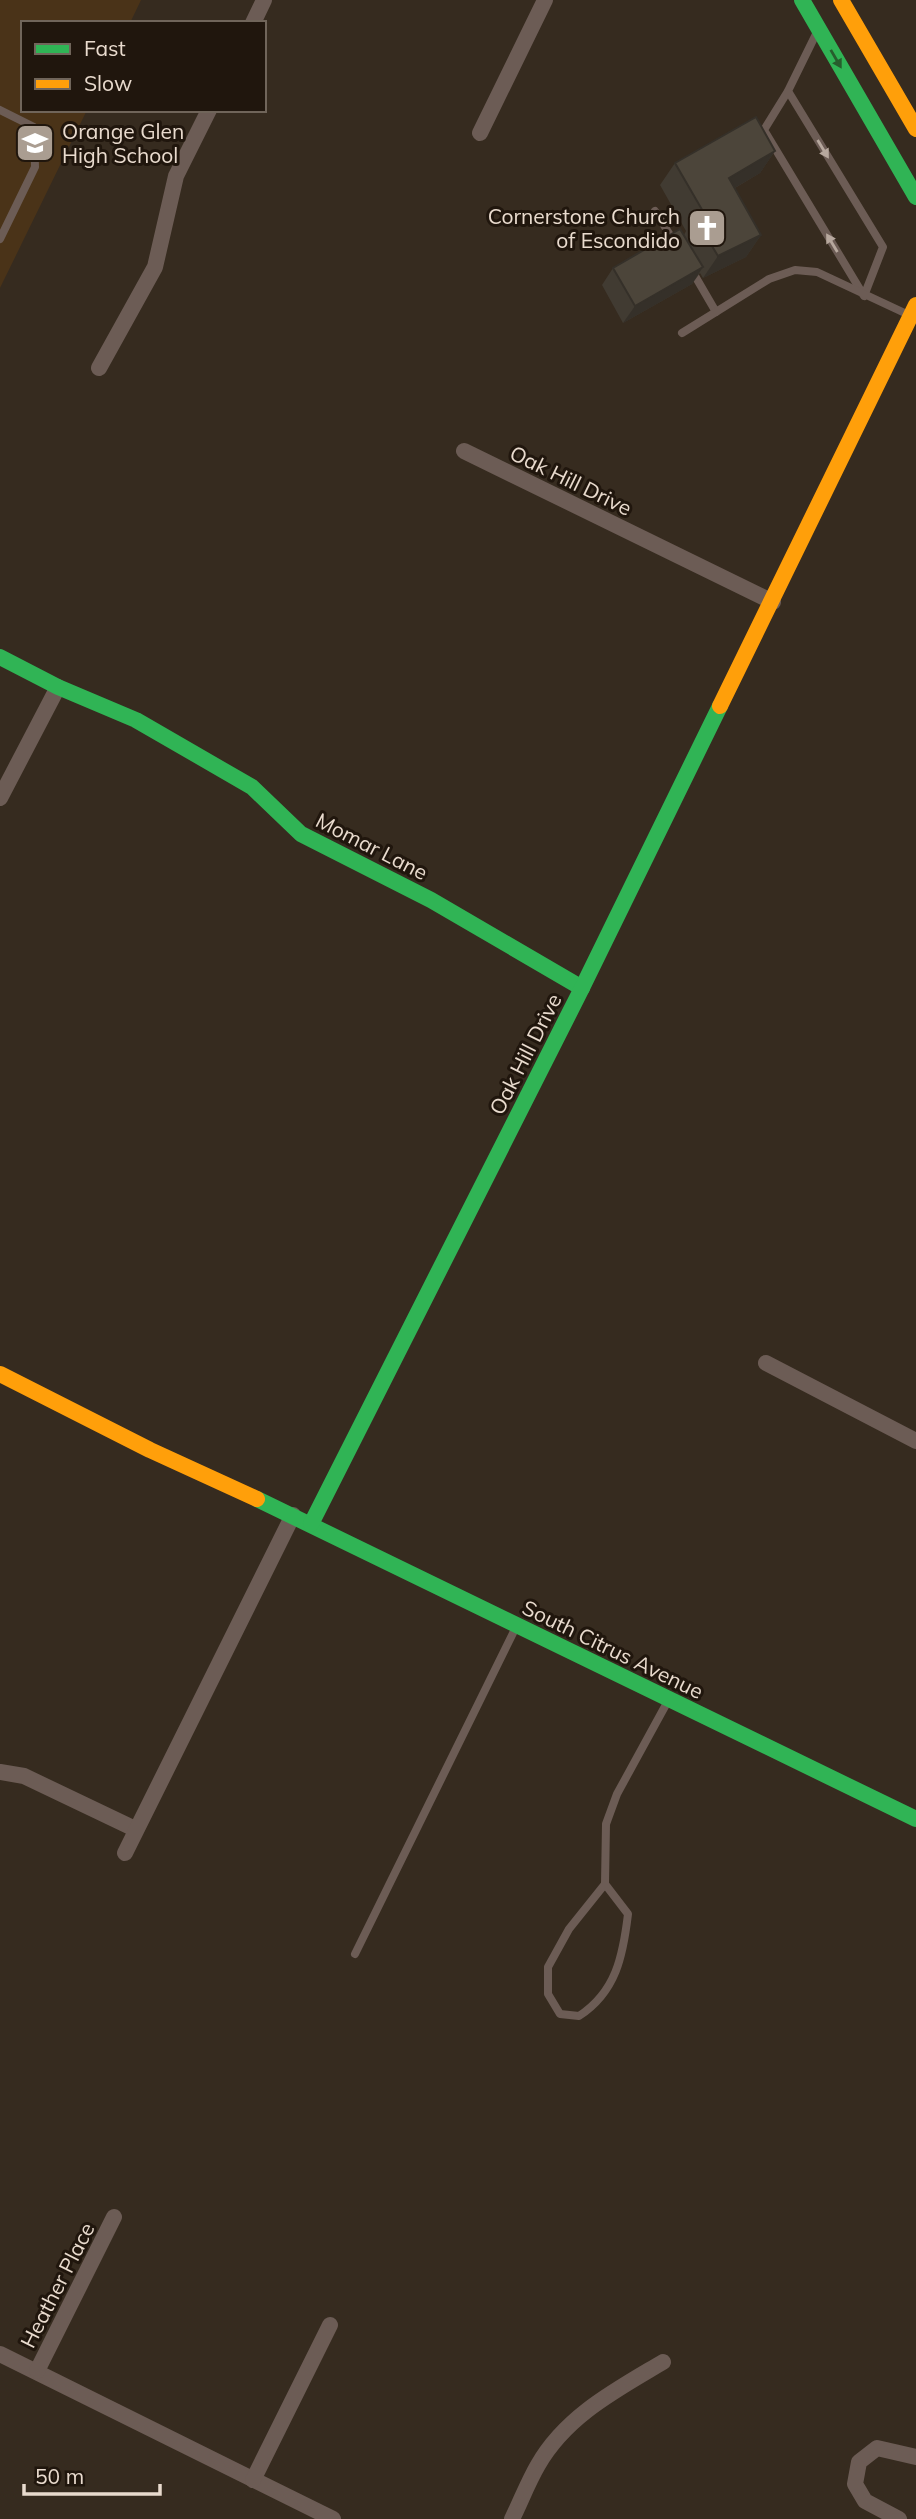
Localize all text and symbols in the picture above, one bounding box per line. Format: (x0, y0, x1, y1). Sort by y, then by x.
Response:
legend (21, 21, 266, 112)
text: Fast (84, 35, 126, 61)
one-way arrow (830, 49, 842, 69)
text: Slow (84, 70, 132, 96)
place label: Orange Glen High School (62, 118, 184, 168)
school or university icon: Orange Glen High School (14, 122, 56, 164)
one-way arrow (817, 140, 830, 159)
place label: Cornerstone Church of Escondido (488, 203, 680, 253)
church icon: Cornerstone Church of Escondido (686, 207, 728, 249)
one-way arrow (826, 234, 839, 253)
street label: Oak Hill Drive (506, 439, 636, 521)
street label: Momar Lane (312, 807, 432, 885)
street label: Oak Hill Drive (483, 989, 567, 1119)
street label: South Citrus Avenue (518, 1594, 708, 1704)
street label: Heather Place (14, 2218, 100, 2352)
scale bar (24, 2452, 161, 2496)
text: 50 m (35, 2463, 84, 2489)

